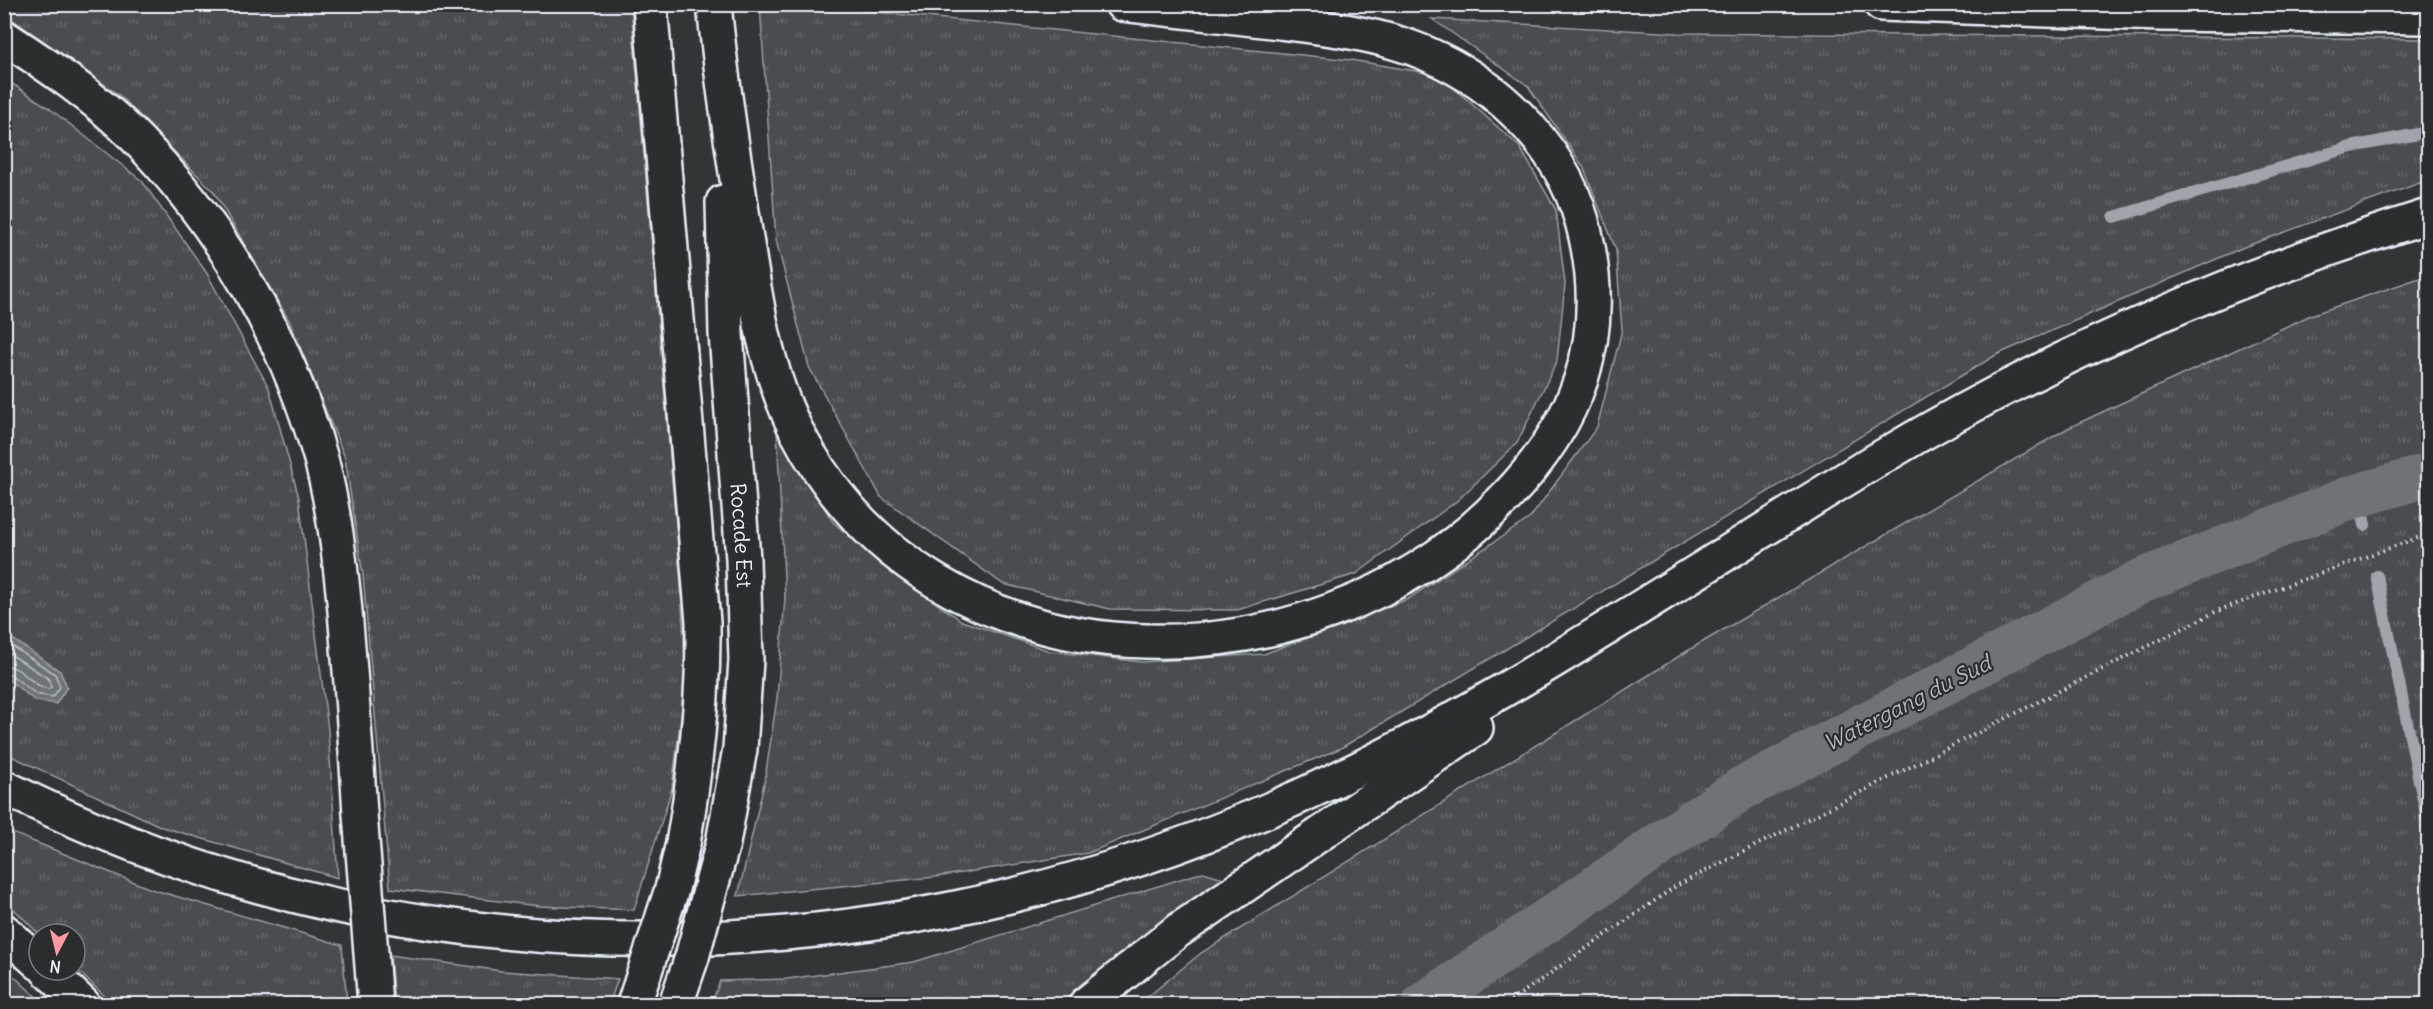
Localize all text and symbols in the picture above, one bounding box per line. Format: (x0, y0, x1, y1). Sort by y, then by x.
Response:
street label: Rocade Est (724, 482, 758, 588)
water label: Watergang du Sud (1819, 647, 1998, 757)
north arrow (27, 922, 87, 982)
text: N (48, 956, 62, 977)

